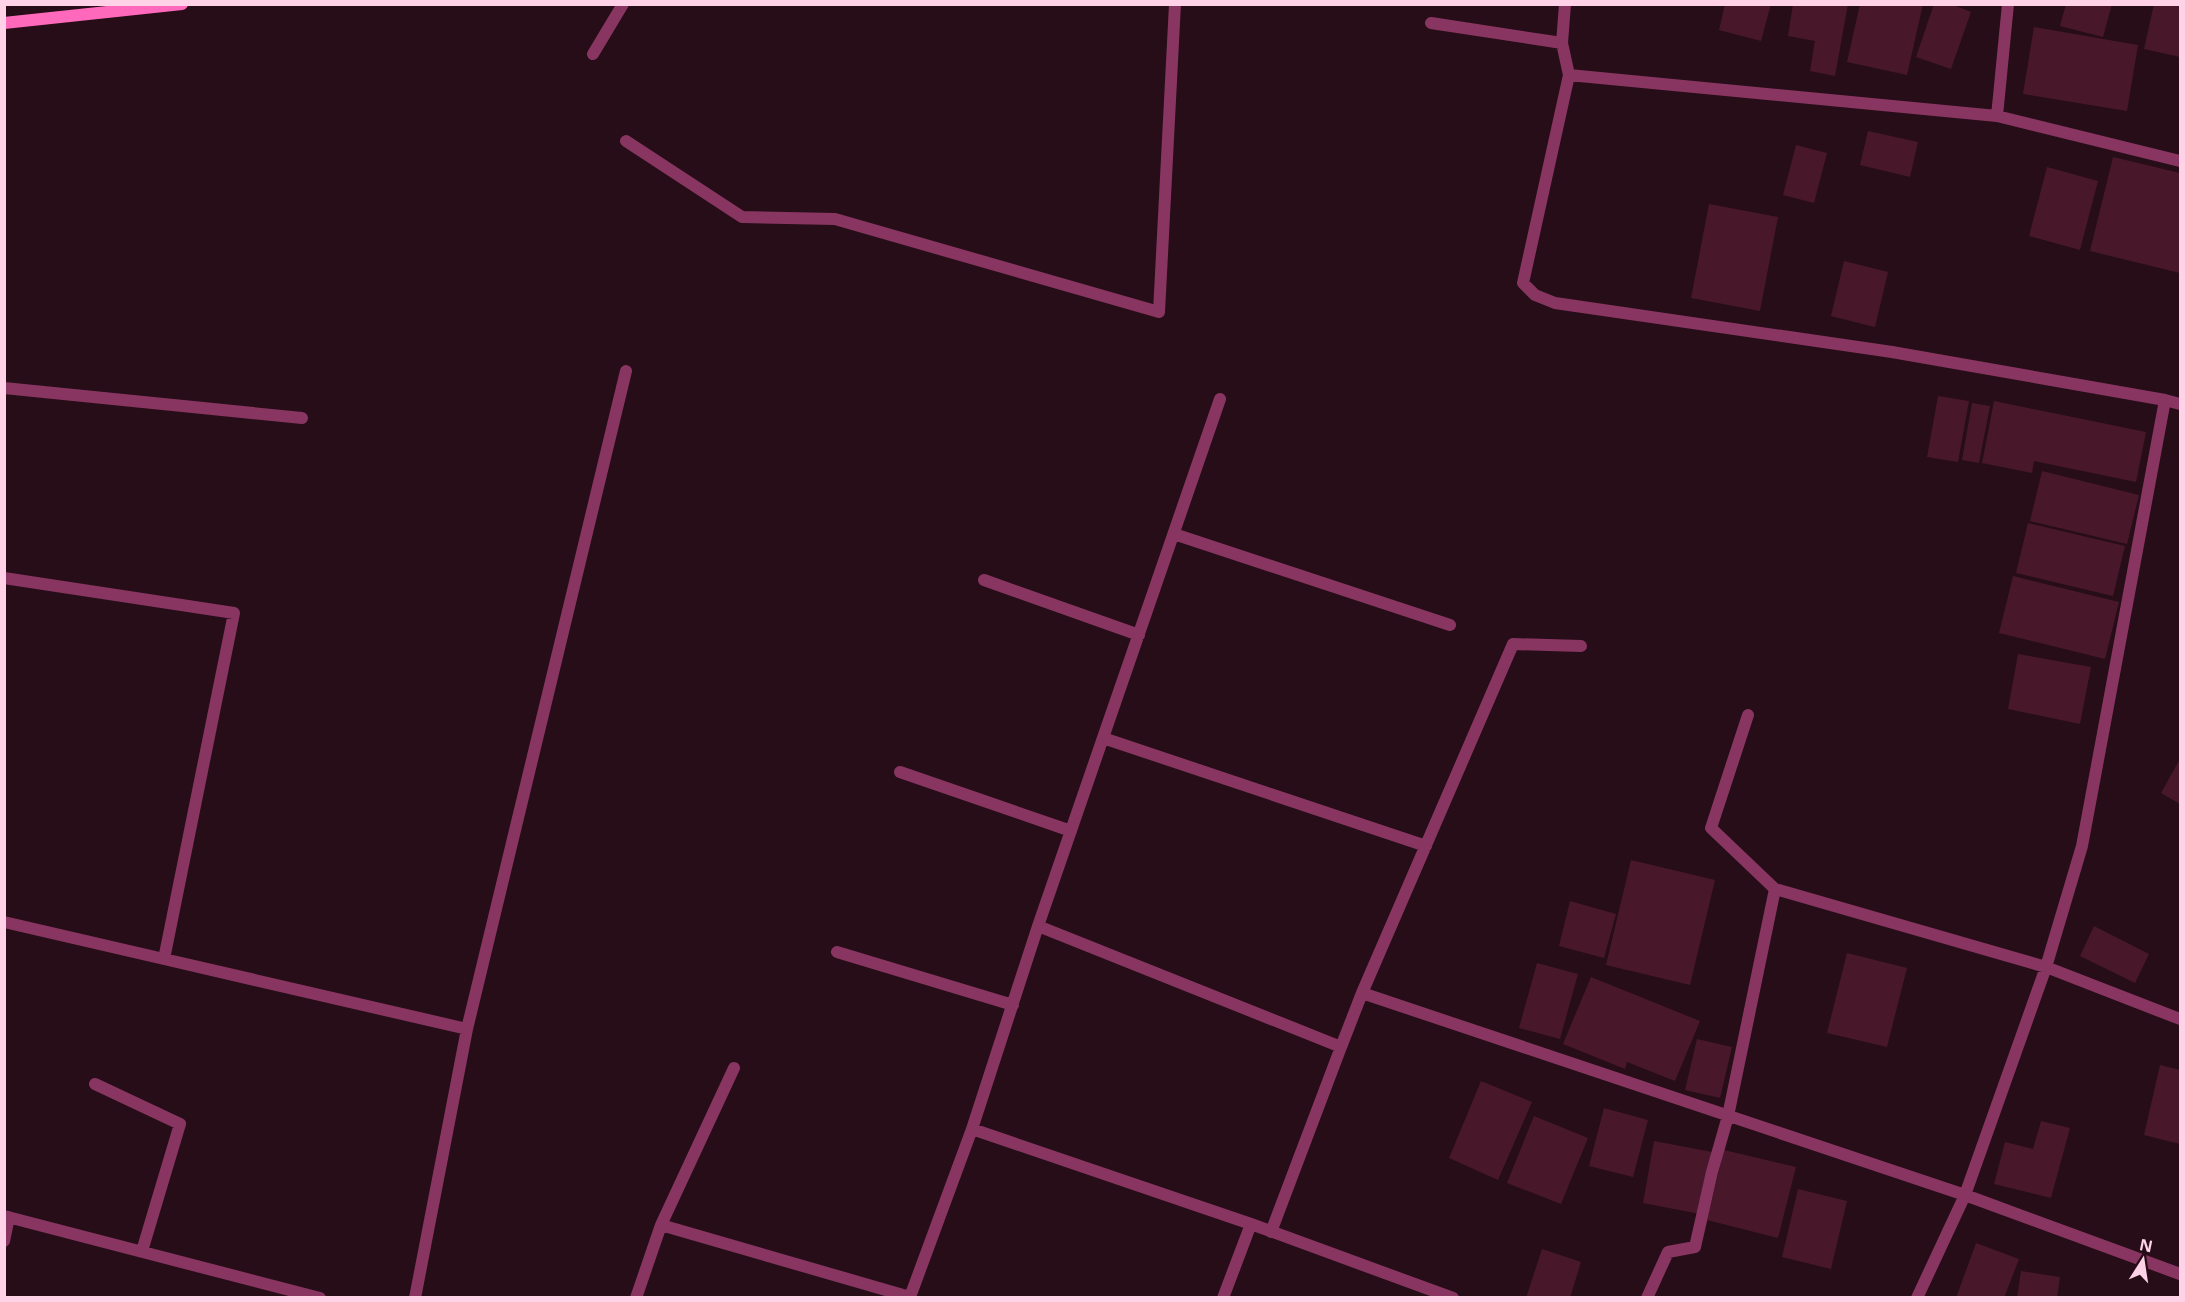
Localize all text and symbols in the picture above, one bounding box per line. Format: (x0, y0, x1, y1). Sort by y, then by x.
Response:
north arrow (2113, 1230, 2173, 1290)
text: N (2137, 1233, 2155, 1257)

